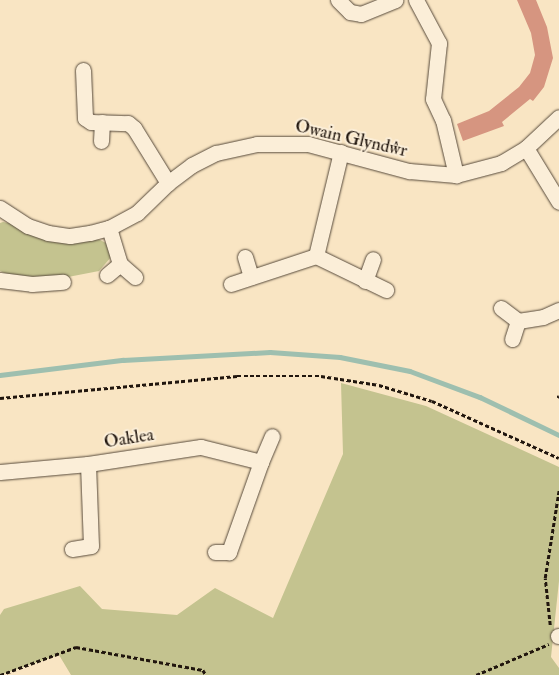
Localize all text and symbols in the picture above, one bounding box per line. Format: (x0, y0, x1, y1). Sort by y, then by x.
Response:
street label: Owain Glyndŵr (293, 116, 409, 162)
street label: Oaklea (103, 424, 155, 454)

